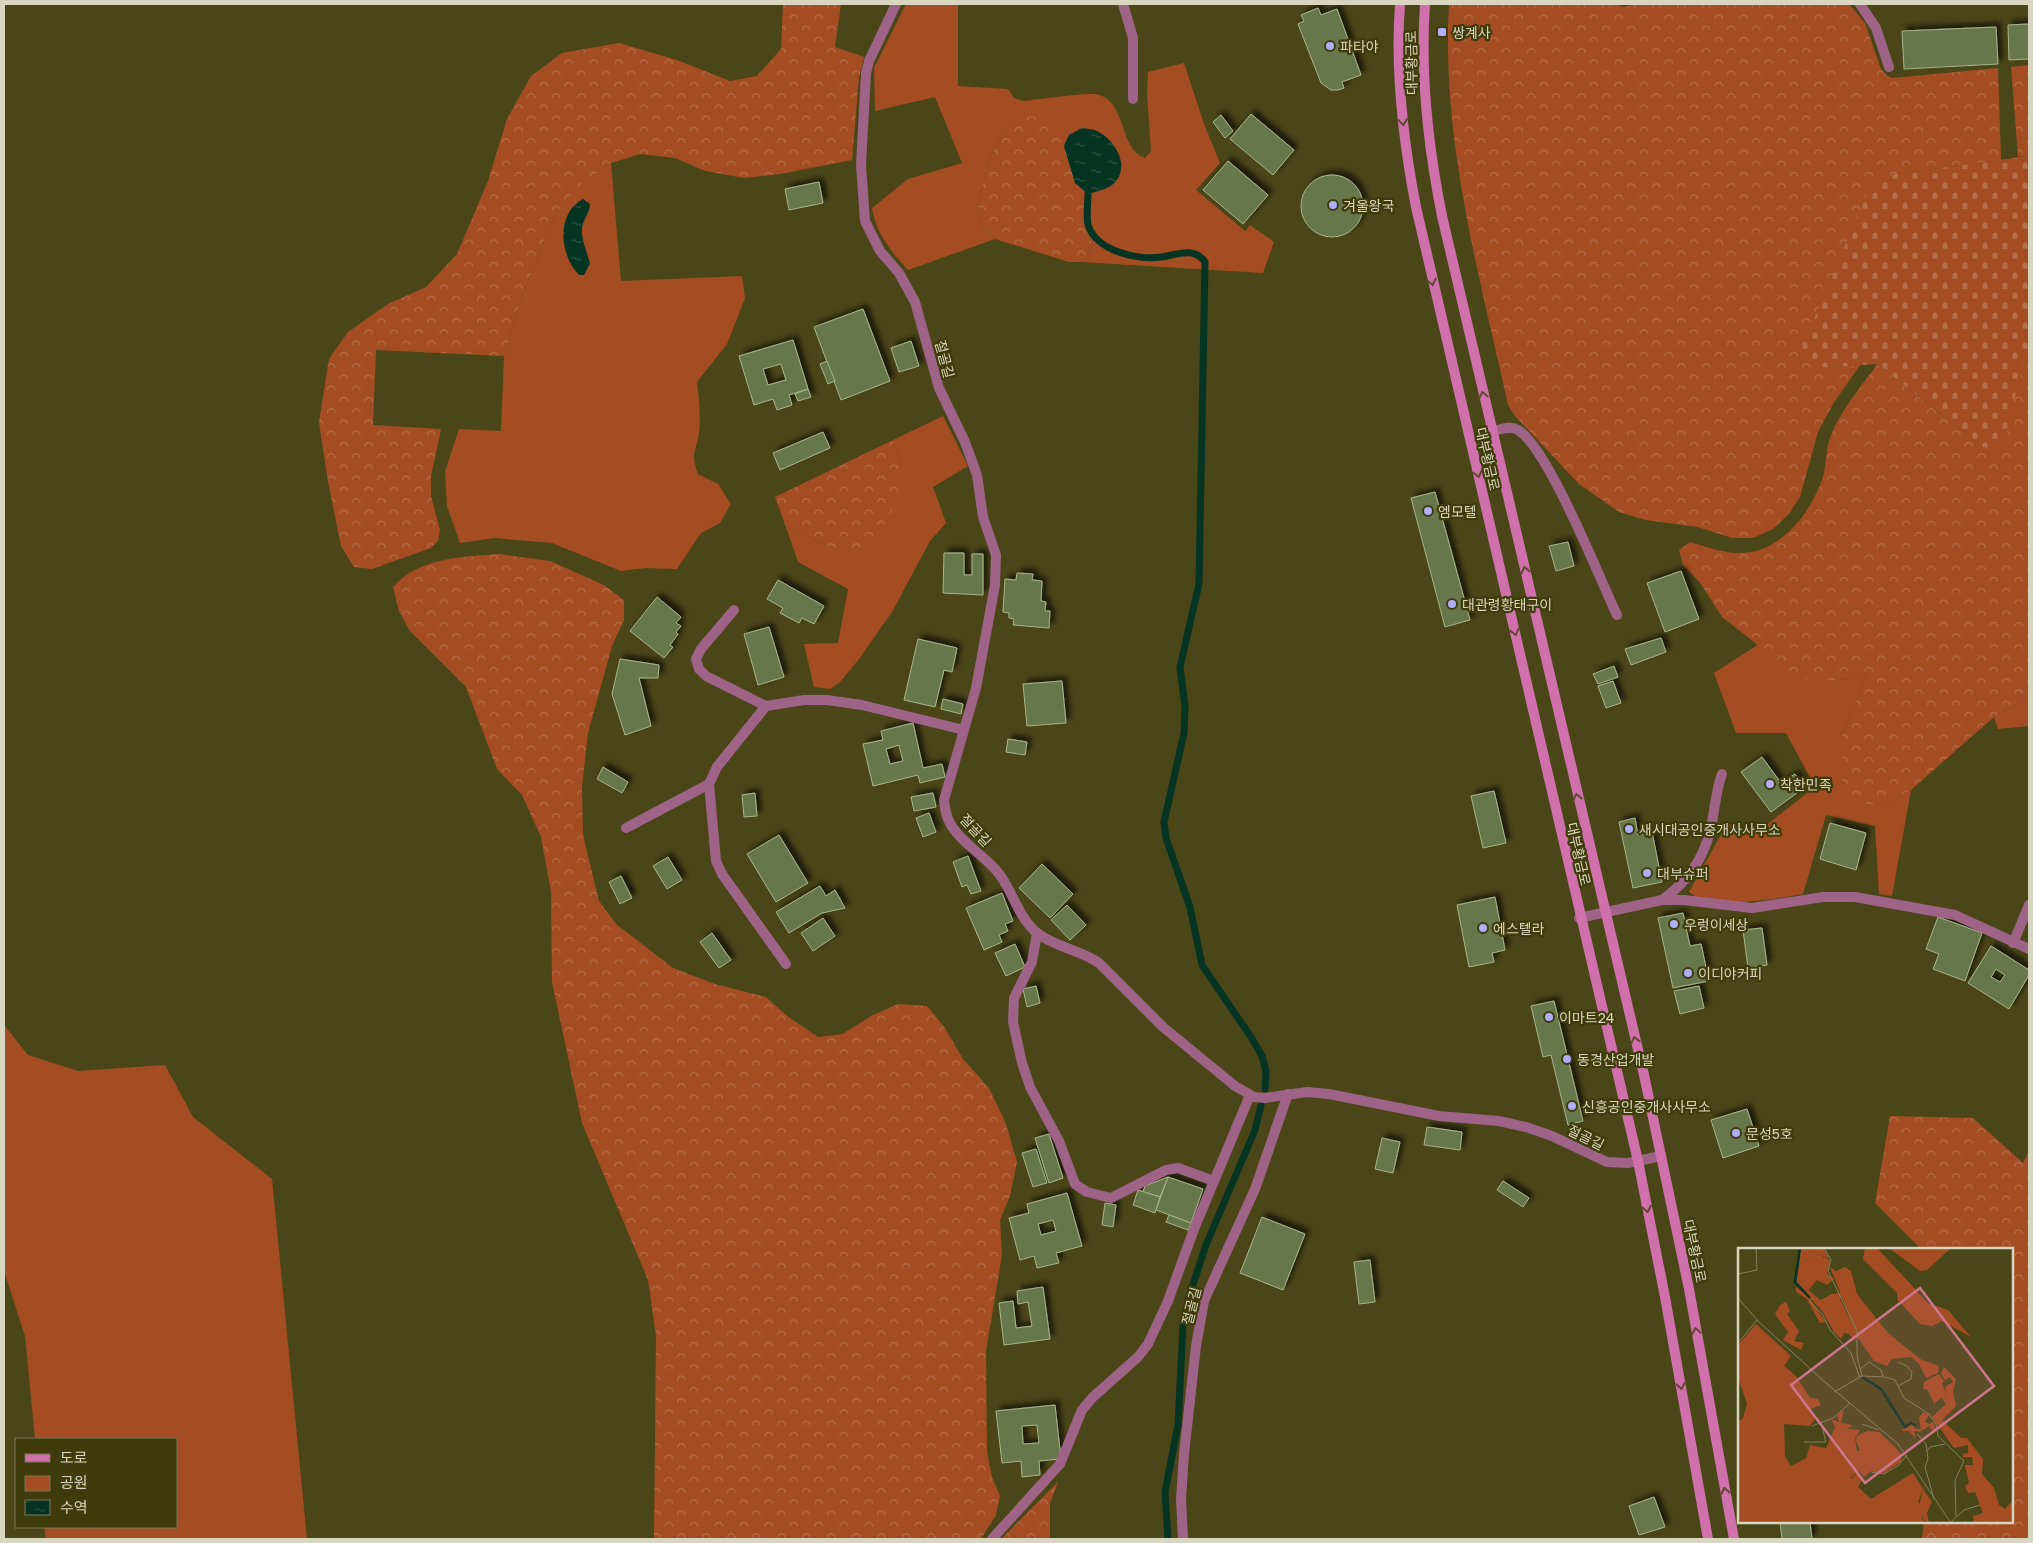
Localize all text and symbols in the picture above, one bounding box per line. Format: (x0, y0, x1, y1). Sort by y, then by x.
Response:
place label: 쌍계사 (1452, 24, 1491, 41)
marker: 쌍계사 (1436, 26, 1448, 38)
street label: 대부황금로 (1402, 31, 1420, 95)
place label: 파타야 (1340, 38, 1379, 55)
marker: 파타야 (1324, 40, 1336, 52)
one-way arrow (1397, 119, 1408, 127)
place label: 겨울왕국 (1343, 197, 1395, 214)
marker: 겨울왕국 (1327, 199, 1339, 211)
one-way arrow (1427, 277, 1437, 286)
street label: 절골길 (932, 338, 958, 380)
one-way arrow (1478, 390, 1489, 399)
street label: 대부황금로 (1472, 426, 1504, 492)
one-way arrow (1472, 470, 1483, 479)
place label: 엠모텔 (1438, 503, 1477, 520)
marker: 엠모텔 (1422, 505, 1434, 517)
one-way arrow (1520, 566, 1531, 575)
place label: 대관령황태구이 (1462, 596, 1552, 613)
marker: 대관령황태구이 (1446, 598, 1458, 610)
one-way arrow (1509, 628, 1520, 637)
place label: 착한민족 (1780, 776, 1832, 793)
marker: 착한민족 (1764, 778, 1776, 790)
one-way arrow (1572, 792, 1583, 801)
street label: 절골길 (957, 810, 995, 850)
street label: 대부황금로 (1563, 821, 1595, 887)
place label: 새시대공인중개사사무소 (1639, 821, 1781, 838)
marker: 새시대공인중개사사무소 (1623, 823, 1635, 835)
place label: 대부슈퍼 (1657, 865, 1709, 882)
marker: 대부슈퍼 (1641, 867, 1653, 879)
place label: 우렁이세상 (1684, 916, 1749, 933)
marker: 우렁이세상 (1668, 918, 1680, 930)
place label: 에스텔라 (1493, 920, 1545, 937)
marker: 에스텔라 (1477, 922, 1489, 934)
place label: 이디야커피 (1698, 965, 1762, 982)
marker: 이디야커피 (1682, 967, 1694, 979)
place label: 이마트24 (1559, 1009, 1614, 1026)
marker: 이마트24 (1543, 1011, 1555, 1023)
one-way arrow (1630, 1035, 1641, 1044)
place label: 동경산업개발 (1577, 1051, 1654, 1068)
marker: 동경산업개발 (1561, 1053, 1573, 1065)
place label: 신흥공인중개사사무소 (1582, 1098, 1711, 1115)
marker: 신흥공인중개사사무소 (1566, 1100, 1578, 1112)
street label: 절골길 (1565, 1121, 1607, 1153)
place label: 문성5호 (1746, 1125, 1793, 1142)
marker: 문성5호 (1730, 1127, 1742, 1139)
one-way arrow (1642, 1205, 1652, 1213)
street label: 대부황금로 (1680, 1218, 1710, 1284)
inset map (1738, 1248, 2013, 1523)
street label: 절골길 (1178, 1285, 1204, 1327)
one-way arrow (1691, 1327, 1701, 1336)
one-way arrow (1675, 1381, 1685, 1390)
legend (15, 1438, 178, 1528)
text: 도로 (60, 1448, 88, 1466)
text: 공원 (60, 1473, 88, 1491)
one-way arrow (1720, 1487, 1730, 1496)
text: 수역 (60, 1498, 88, 1516)

